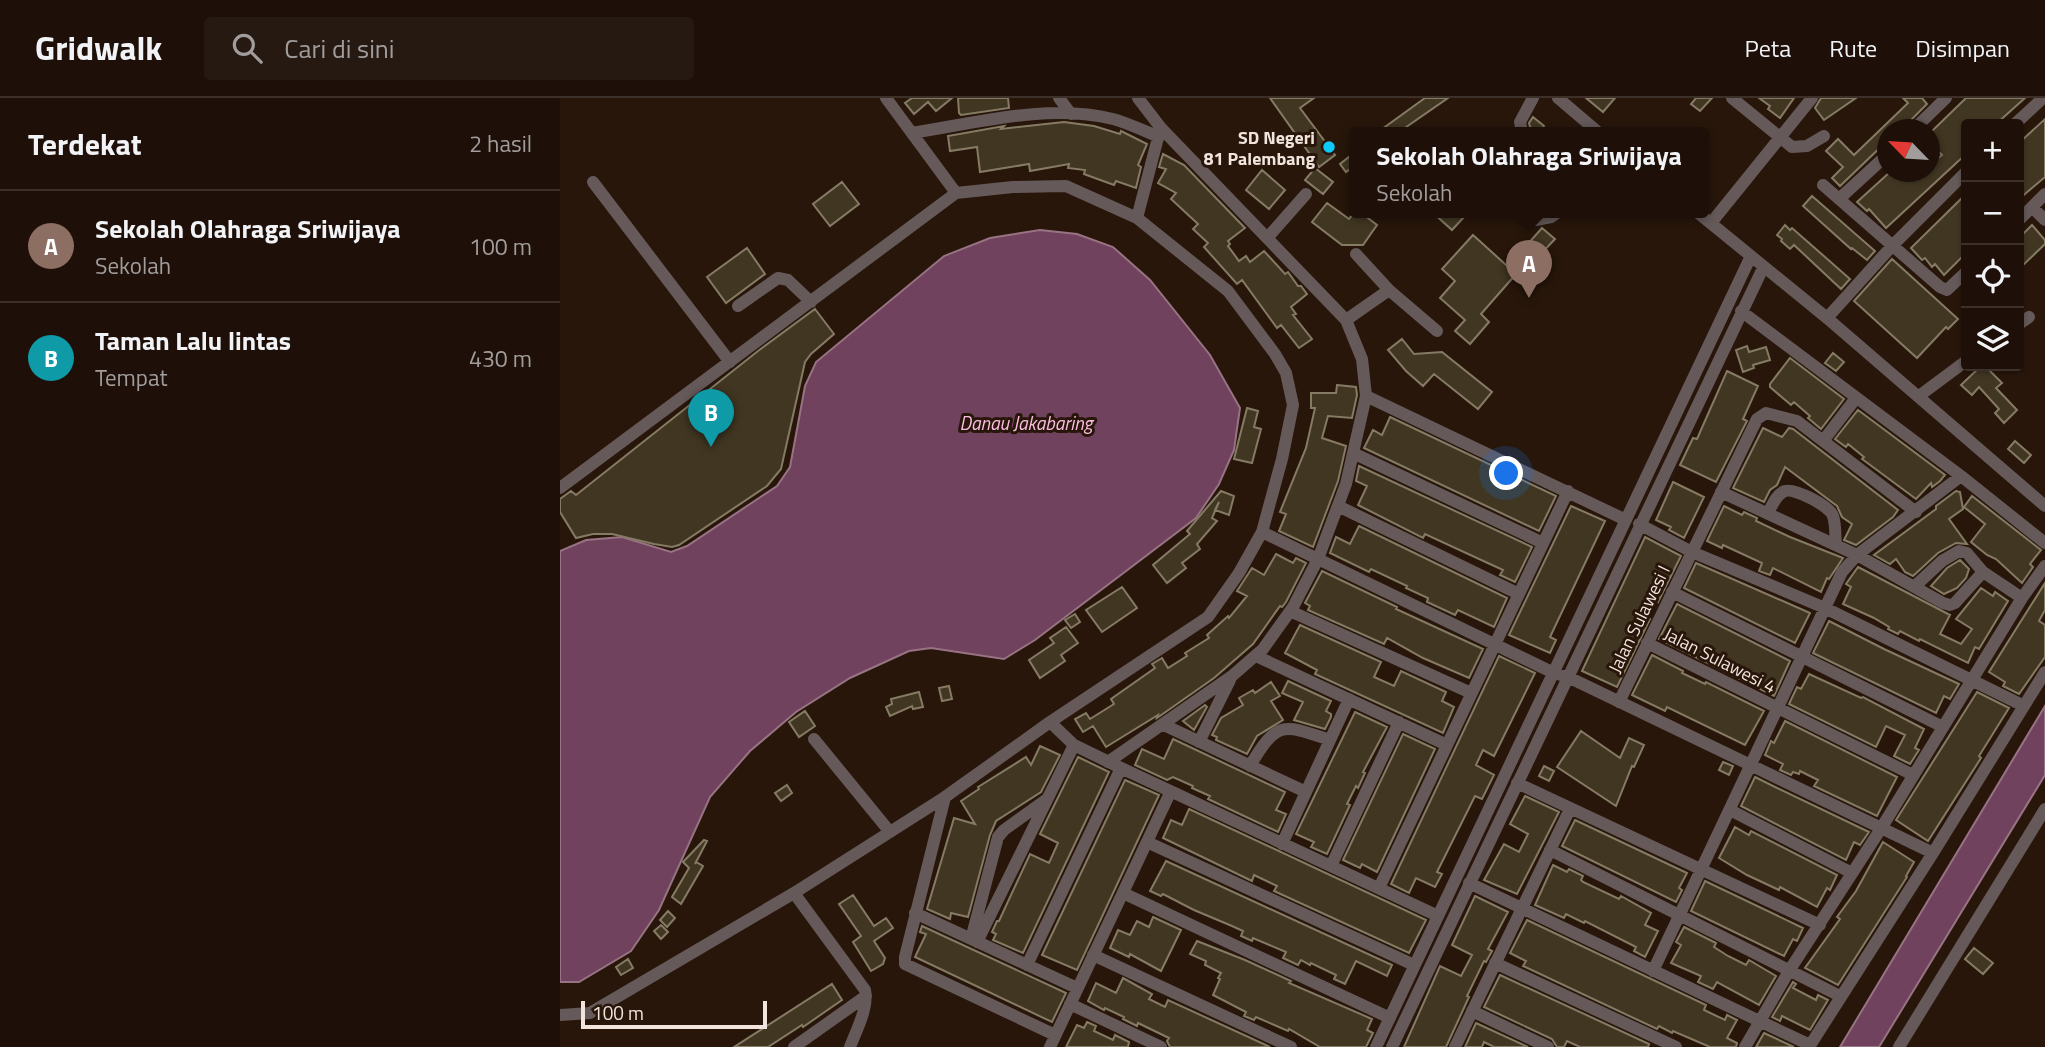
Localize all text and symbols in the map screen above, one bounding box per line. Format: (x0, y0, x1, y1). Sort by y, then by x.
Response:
search box (204, 17, 694, 80)
text: Gridwalk (35, 23, 162, 73)
icon: search (228, 29, 266, 67)
text: Cari di sini (284, 29, 395, 68)
text: Peta (1745, 30, 1791, 66)
text: Rute (1829, 30, 1877, 66)
text: Disimpan (1915, 30, 2010, 66)
north arrow (1877, 119, 1940, 182)
map controls (1961, 119, 2024, 371)
button: + (1961, 119, 2024, 182)
text: Terdekat (28, 121, 142, 167)
place label: SD Negeri 81 Palembang (1203, 124, 1315, 172)
text: 2 hasil (469, 126, 532, 161)
popup (1349, 127, 1709, 218)
text: Sekolah Olahraga Sriwijaya (1376, 136, 1682, 175)
marker: SD Negeri 81 Palembang (1321, 139, 1337, 155)
text: Sekolah (1376, 175, 1452, 210)
button: − (1961, 182, 2024, 245)
text: Sekolah Olahraga Sriwijaya (95, 209, 401, 248)
text: A (44, 229, 58, 264)
text: 100 m (469, 229, 532, 264)
pin: A (1506, 240, 1552, 298)
button: locate (1961, 245, 2024, 308)
text: Sekolah (95, 248, 171, 283)
button: layers (1961, 308, 2024, 371)
text: Taman Lalu lintas (95, 321, 291, 360)
text: B (44, 341, 58, 376)
text: 430 m (469, 341, 532, 376)
text: Tempat (95, 360, 168, 395)
pin: B (688, 389, 734, 447)
water label: Danau Jakabaring (959, 408, 1095, 437)
your location (1489, 456, 1523, 490)
street label: Jalan Sulawesi I (1601, 561, 1677, 677)
street label: Jalan Sulawesi 4 (1659, 620, 1781, 700)
scale bar (581, 998, 766, 1030)
text: 100 m (592, 998, 644, 1027)

